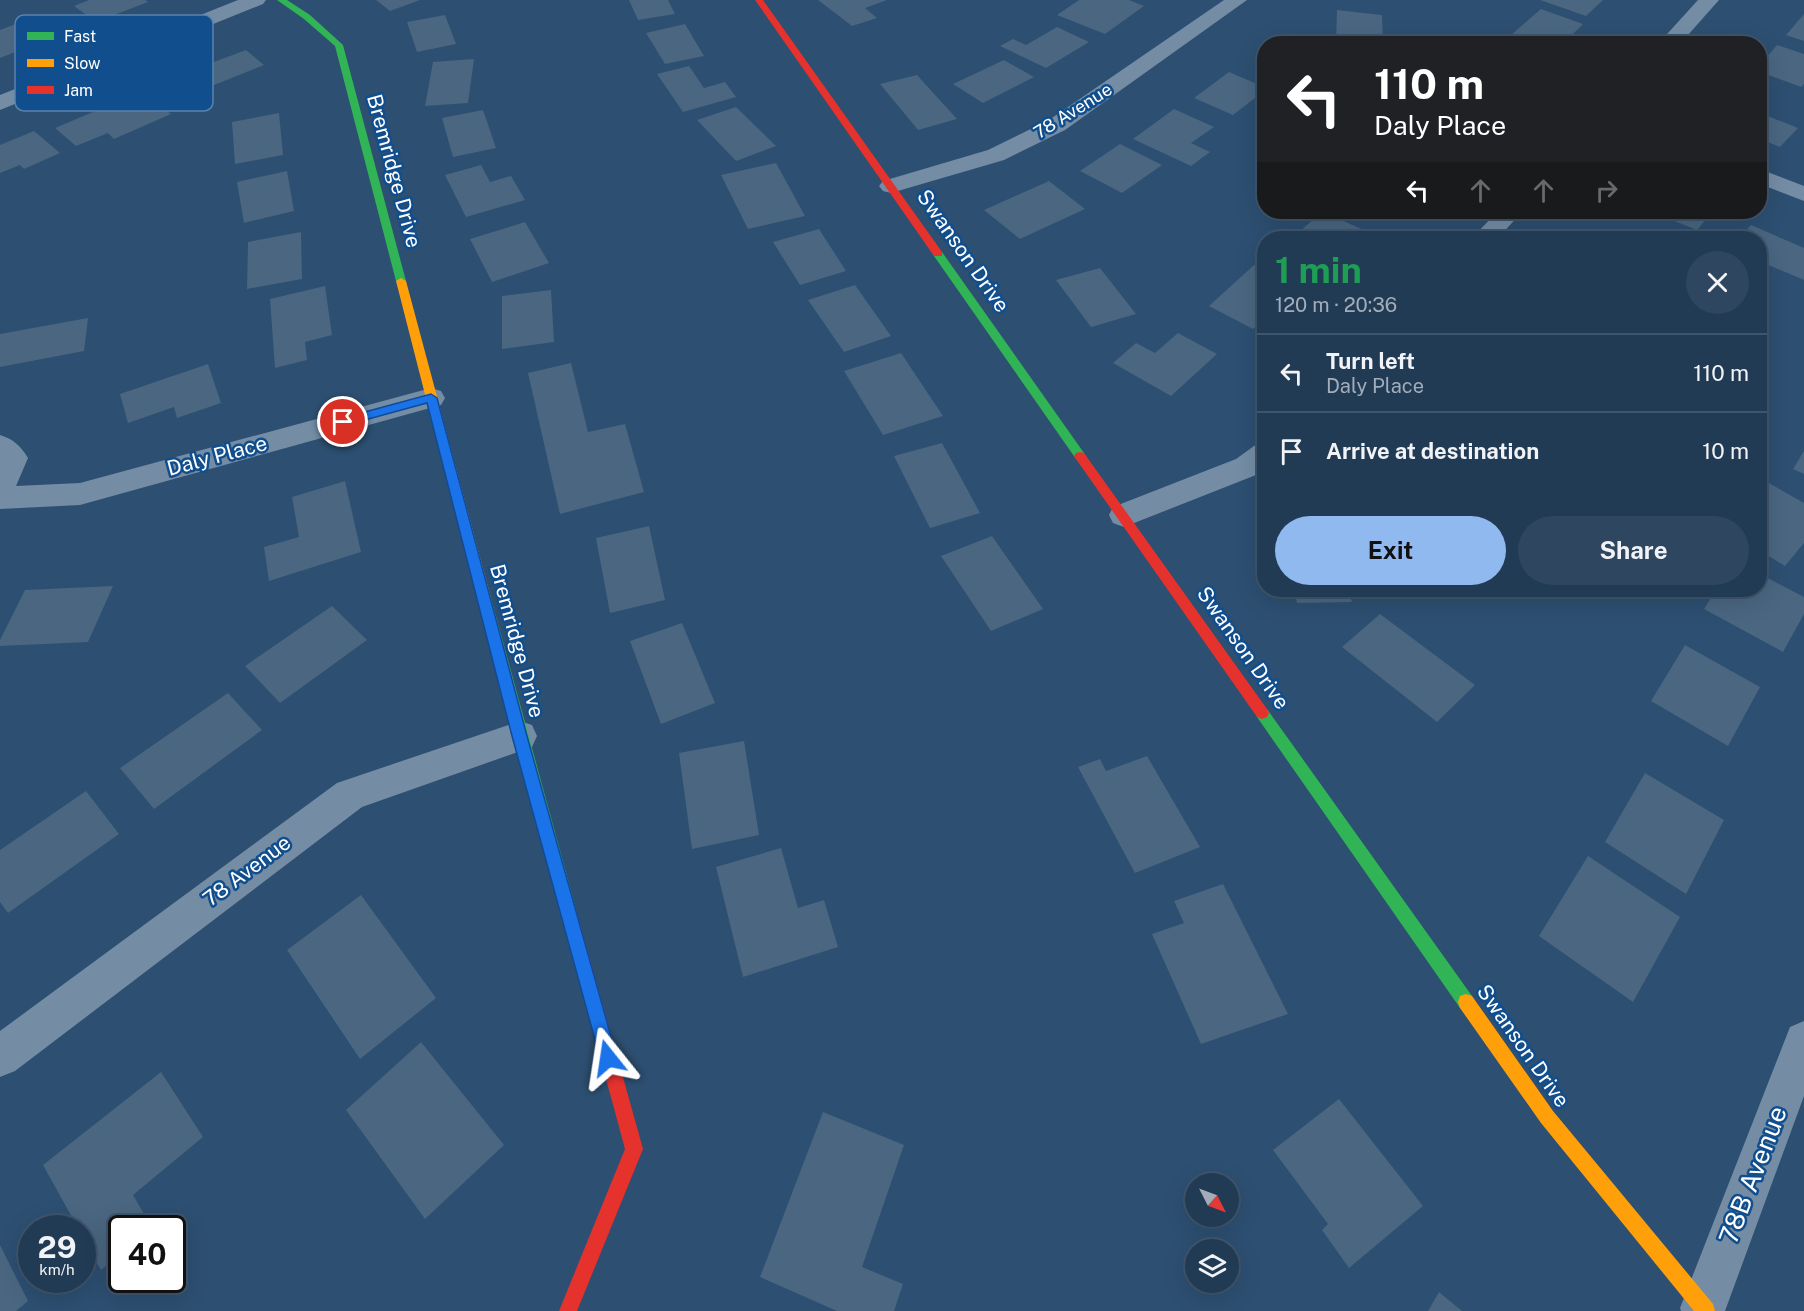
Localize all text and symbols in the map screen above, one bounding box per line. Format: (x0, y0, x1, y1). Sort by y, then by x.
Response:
legend (15, 15, 213, 111)
text: Fast (64, 27, 96, 46)
text: Slow (64, 54, 101, 73)
text: 110 m (1374, 59, 1484, 108)
icon: left (1275, 60, 1353, 138)
street label: 78 Avenue (1030, 78, 1116, 143)
text: Jam (64, 81, 93, 100)
street label: Bremridge Drive (362, 91, 427, 250)
text: Daly Place (1374, 109, 1506, 141)
icon: left (1401, 174, 1434, 207)
icon: ahead (1464, 174, 1497, 207)
icon: ahead (1527, 174, 1560, 207)
icon: right (1590, 174, 1623, 207)
street label: Swanson Drive (912, 185, 1015, 317)
text: 1 min (1275, 249, 1362, 291)
button: close (1686, 251, 1749, 314)
text: 120 m · 20:36 (1275, 293, 1397, 317)
text: Turn left (1326, 348, 1415, 374)
icon: left (1275, 357, 1308, 390)
text: 110 m (1693, 360, 1749, 386)
text: Daly Place (1326, 374, 1424, 398)
pin (317, 396, 368, 447)
icon: arrive (326, 405, 359, 438)
street label: Daly Place (164, 430, 270, 481)
icon: arrive (1275, 435, 1308, 468)
text: Arrive at destination (1326, 438, 1539, 464)
text: 10 m (1702, 438, 1749, 464)
button: Exit (1275, 516, 1506, 585)
button: Share (1518, 516, 1749, 585)
street label: Bremridge Drive (485, 561, 550, 720)
street label: Swanson Drive (1192, 582, 1295, 714)
street label: 78 Avenue (198, 830, 295, 912)
street label: Swanson Drive (1472, 980, 1575, 1112)
position arrow (576, 1026, 640, 1090)
street label: 78B Avenue (1712, 1102, 1793, 1248)
north arrow (1185, 1173, 1239, 1227)
map controls (1185, 1173, 1239, 1293)
speed limit sign: 40 (108, 1215, 186, 1293)
text: 29 (38, 1229, 76, 1265)
button: layers (1185, 1239, 1239, 1293)
text: km/h (39, 1261, 75, 1278)

